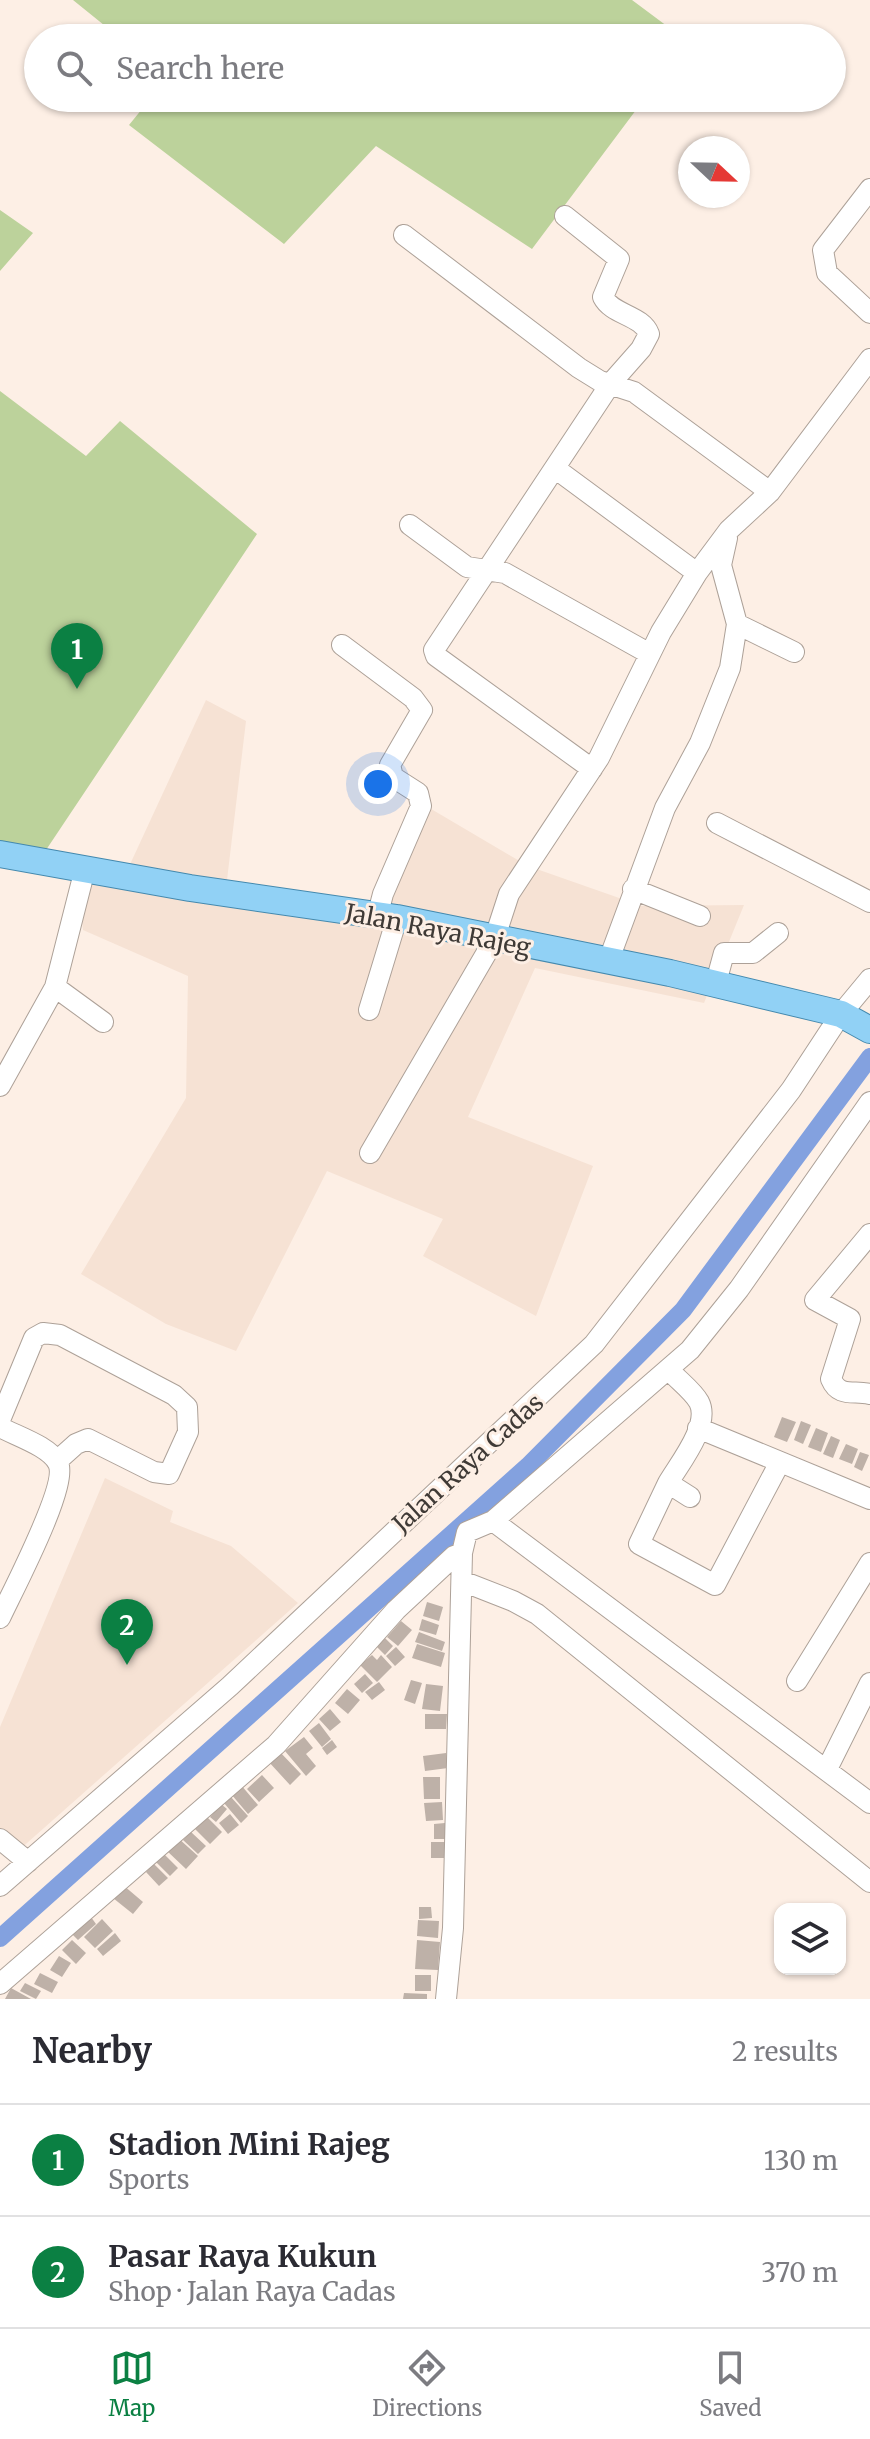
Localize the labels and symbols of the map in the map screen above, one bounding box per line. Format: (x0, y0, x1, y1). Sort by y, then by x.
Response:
north arrow (678, 136, 750, 208)
pin: 1 (51, 623, 103, 689)
your location (358, 764, 398, 804)
street label: Jalan Raya Rajeg (342, 897, 534, 963)
street label: Jalan Raya Cadas (385, 1387, 550, 1540)
pin: 2 (101, 1599, 153, 1665)

